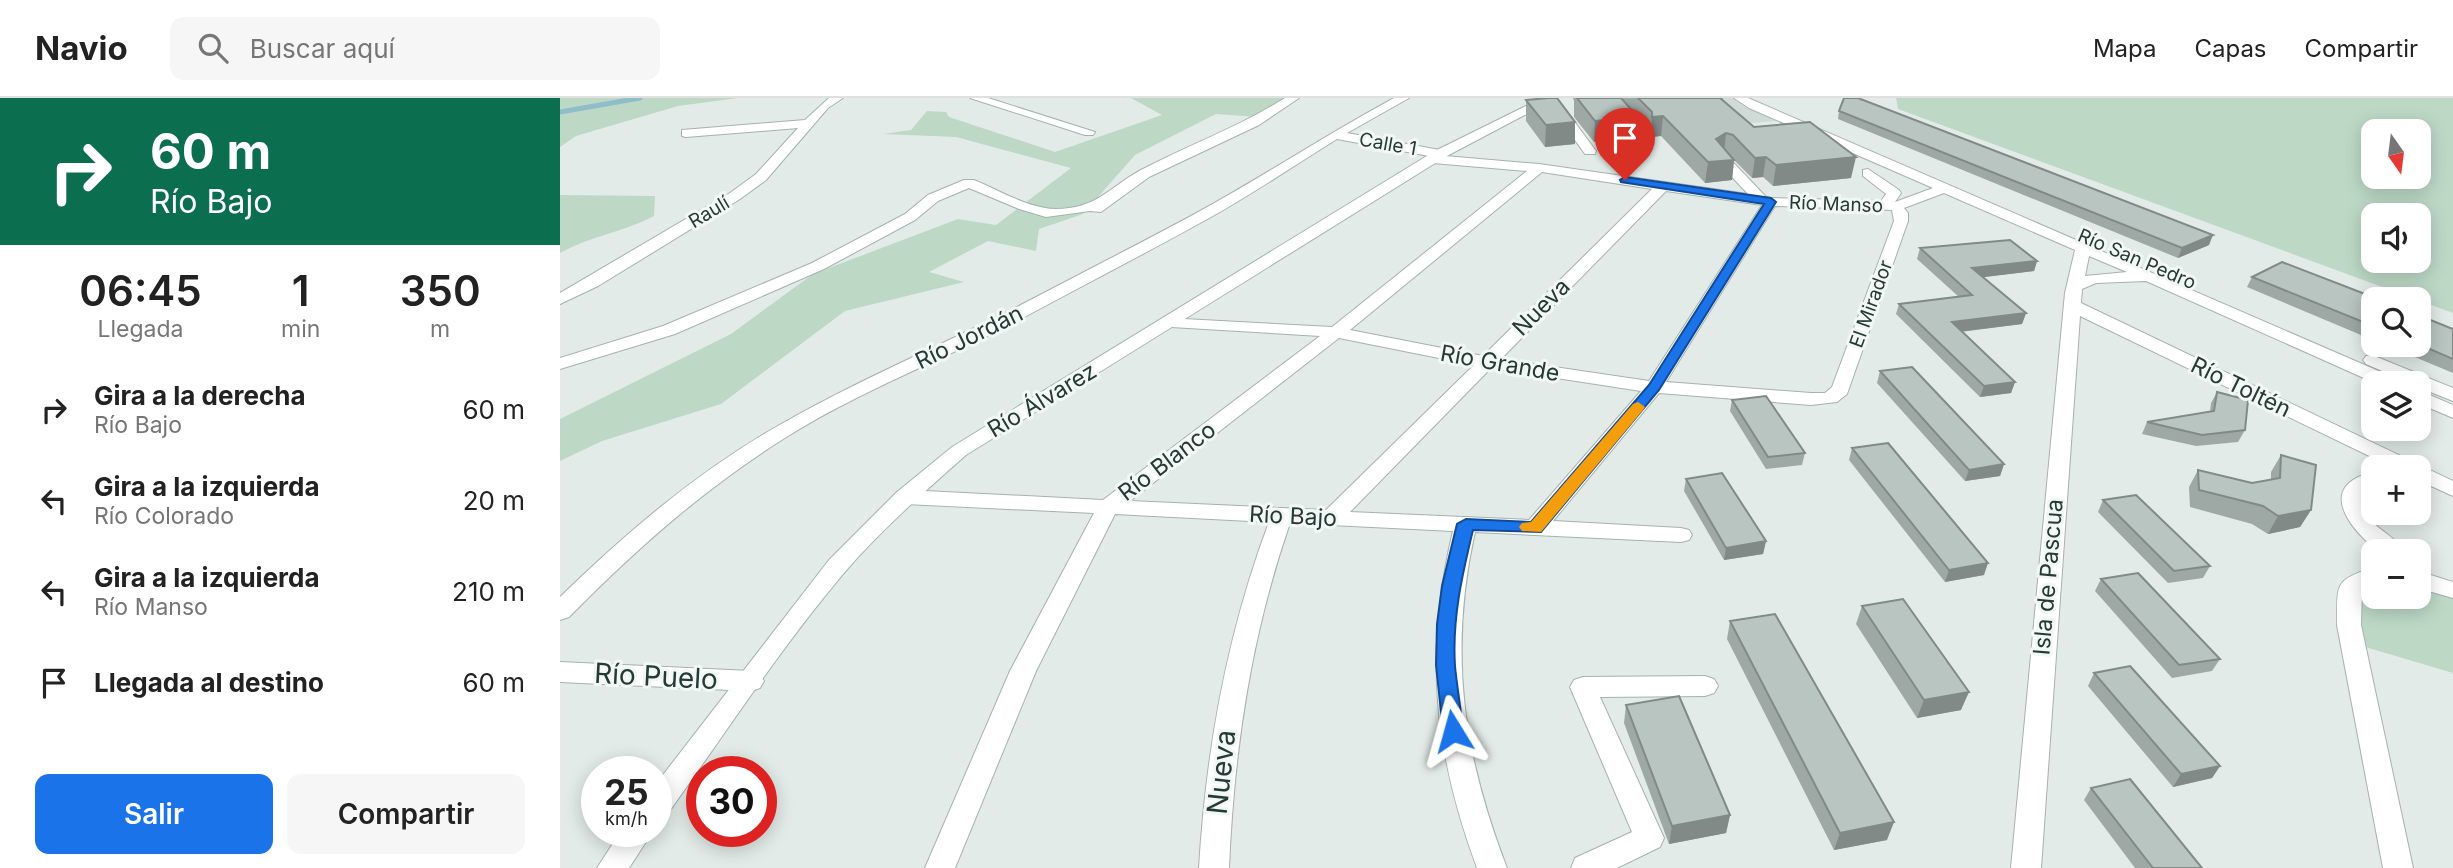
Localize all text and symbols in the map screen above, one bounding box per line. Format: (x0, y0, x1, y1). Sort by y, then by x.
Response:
search box (170, 17, 660, 80)
text: Navio (35, 28, 128, 68)
icon: search (194, 29, 232, 67)
text: Buscar aquí (250, 33, 395, 64)
text: Mapa (2093, 34, 2156, 63)
text: Capas (2194, 34, 2267, 63)
text: Compartir (2305, 34, 2418, 63)
pin (1595, 108, 1655, 180)
icon: arrive (1606, 119, 1644, 157)
north arrow (2361, 119, 2431, 189)
map controls (2361, 119, 2431, 609)
text: 60 m (150, 122, 271, 181)
icon: right (35, 126, 126, 217)
street label: Calle 1 (1357, 128, 1419, 160)
text: Río Bajo (150, 182, 272, 221)
street label: Raulí (685, 191, 734, 233)
street label: Río Manso (1789, 191, 1883, 217)
button: sound (2361, 203, 2431, 273)
street label: Río San Pedro (2075, 224, 2199, 294)
street label: El Mirador (1845, 257, 1897, 351)
text: 06:45 (79, 265, 202, 316)
text: 1 (292, 265, 310, 316)
text: 350 (400, 265, 481, 316)
street label: Nueva (1506, 272, 1576, 342)
button: search (2361, 287, 2431, 357)
street label: Río Jordán (911, 299, 1027, 375)
text: Llegada (98, 315, 184, 343)
text: min (281, 315, 320, 343)
text: m (430, 315, 450, 343)
street label: Río Grande (1438, 339, 1562, 387)
street label: Río Toltén (2186, 351, 2296, 423)
street label: Río Álvarez (983, 357, 1101, 443)
button: layers (2361, 371, 2431, 441)
text: Gira a la derecha (94, 380, 306, 411)
icon: right (35, 391, 73, 429)
text: 60 m (462, 394, 525, 425)
text: Río Bajo (94, 411, 182, 439)
street label: Río Blanco (1113, 415, 1221, 507)
button: + (2361, 455, 2431, 525)
text: Gira a la izquierda (94, 471, 320, 502)
icon: left (35, 482, 73, 520)
text: 20 m (463, 485, 525, 516)
street label: Isla de Pascua (2027, 498, 2069, 656)
street label: Río Bajo (1248, 500, 1338, 532)
text: Río Colorado (94, 502, 234, 530)
button: − (2361, 539, 2431, 609)
text: Gira a la izquierda (94, 562, 320, 593)
icon: left (35, 573, 73, 611)
text: 210 m (452, 576, 525, 607)
text: Río Manso (94, 593, 208, 621)
street label: Río Puelo (593, 656, 719, 696)
icon: arrive (35, 664, 73, 702)
text: Llegada al destino (94, 667, 324, 698)
text: 60 m (462, 667, 525, 698)
position arrow (1416, 694, 1490, 768)
street label: Nueva (1200, 728, 1242, 816)
speed limit sign: 30 (686, 756, 777, 847)
text: 25 (604, 771, 649, 813)
button: Salir (35, 774, 273, 854)
button: Compartir (287, 774, 525, 854)
text: km/h (605, 808, 648, 829)

